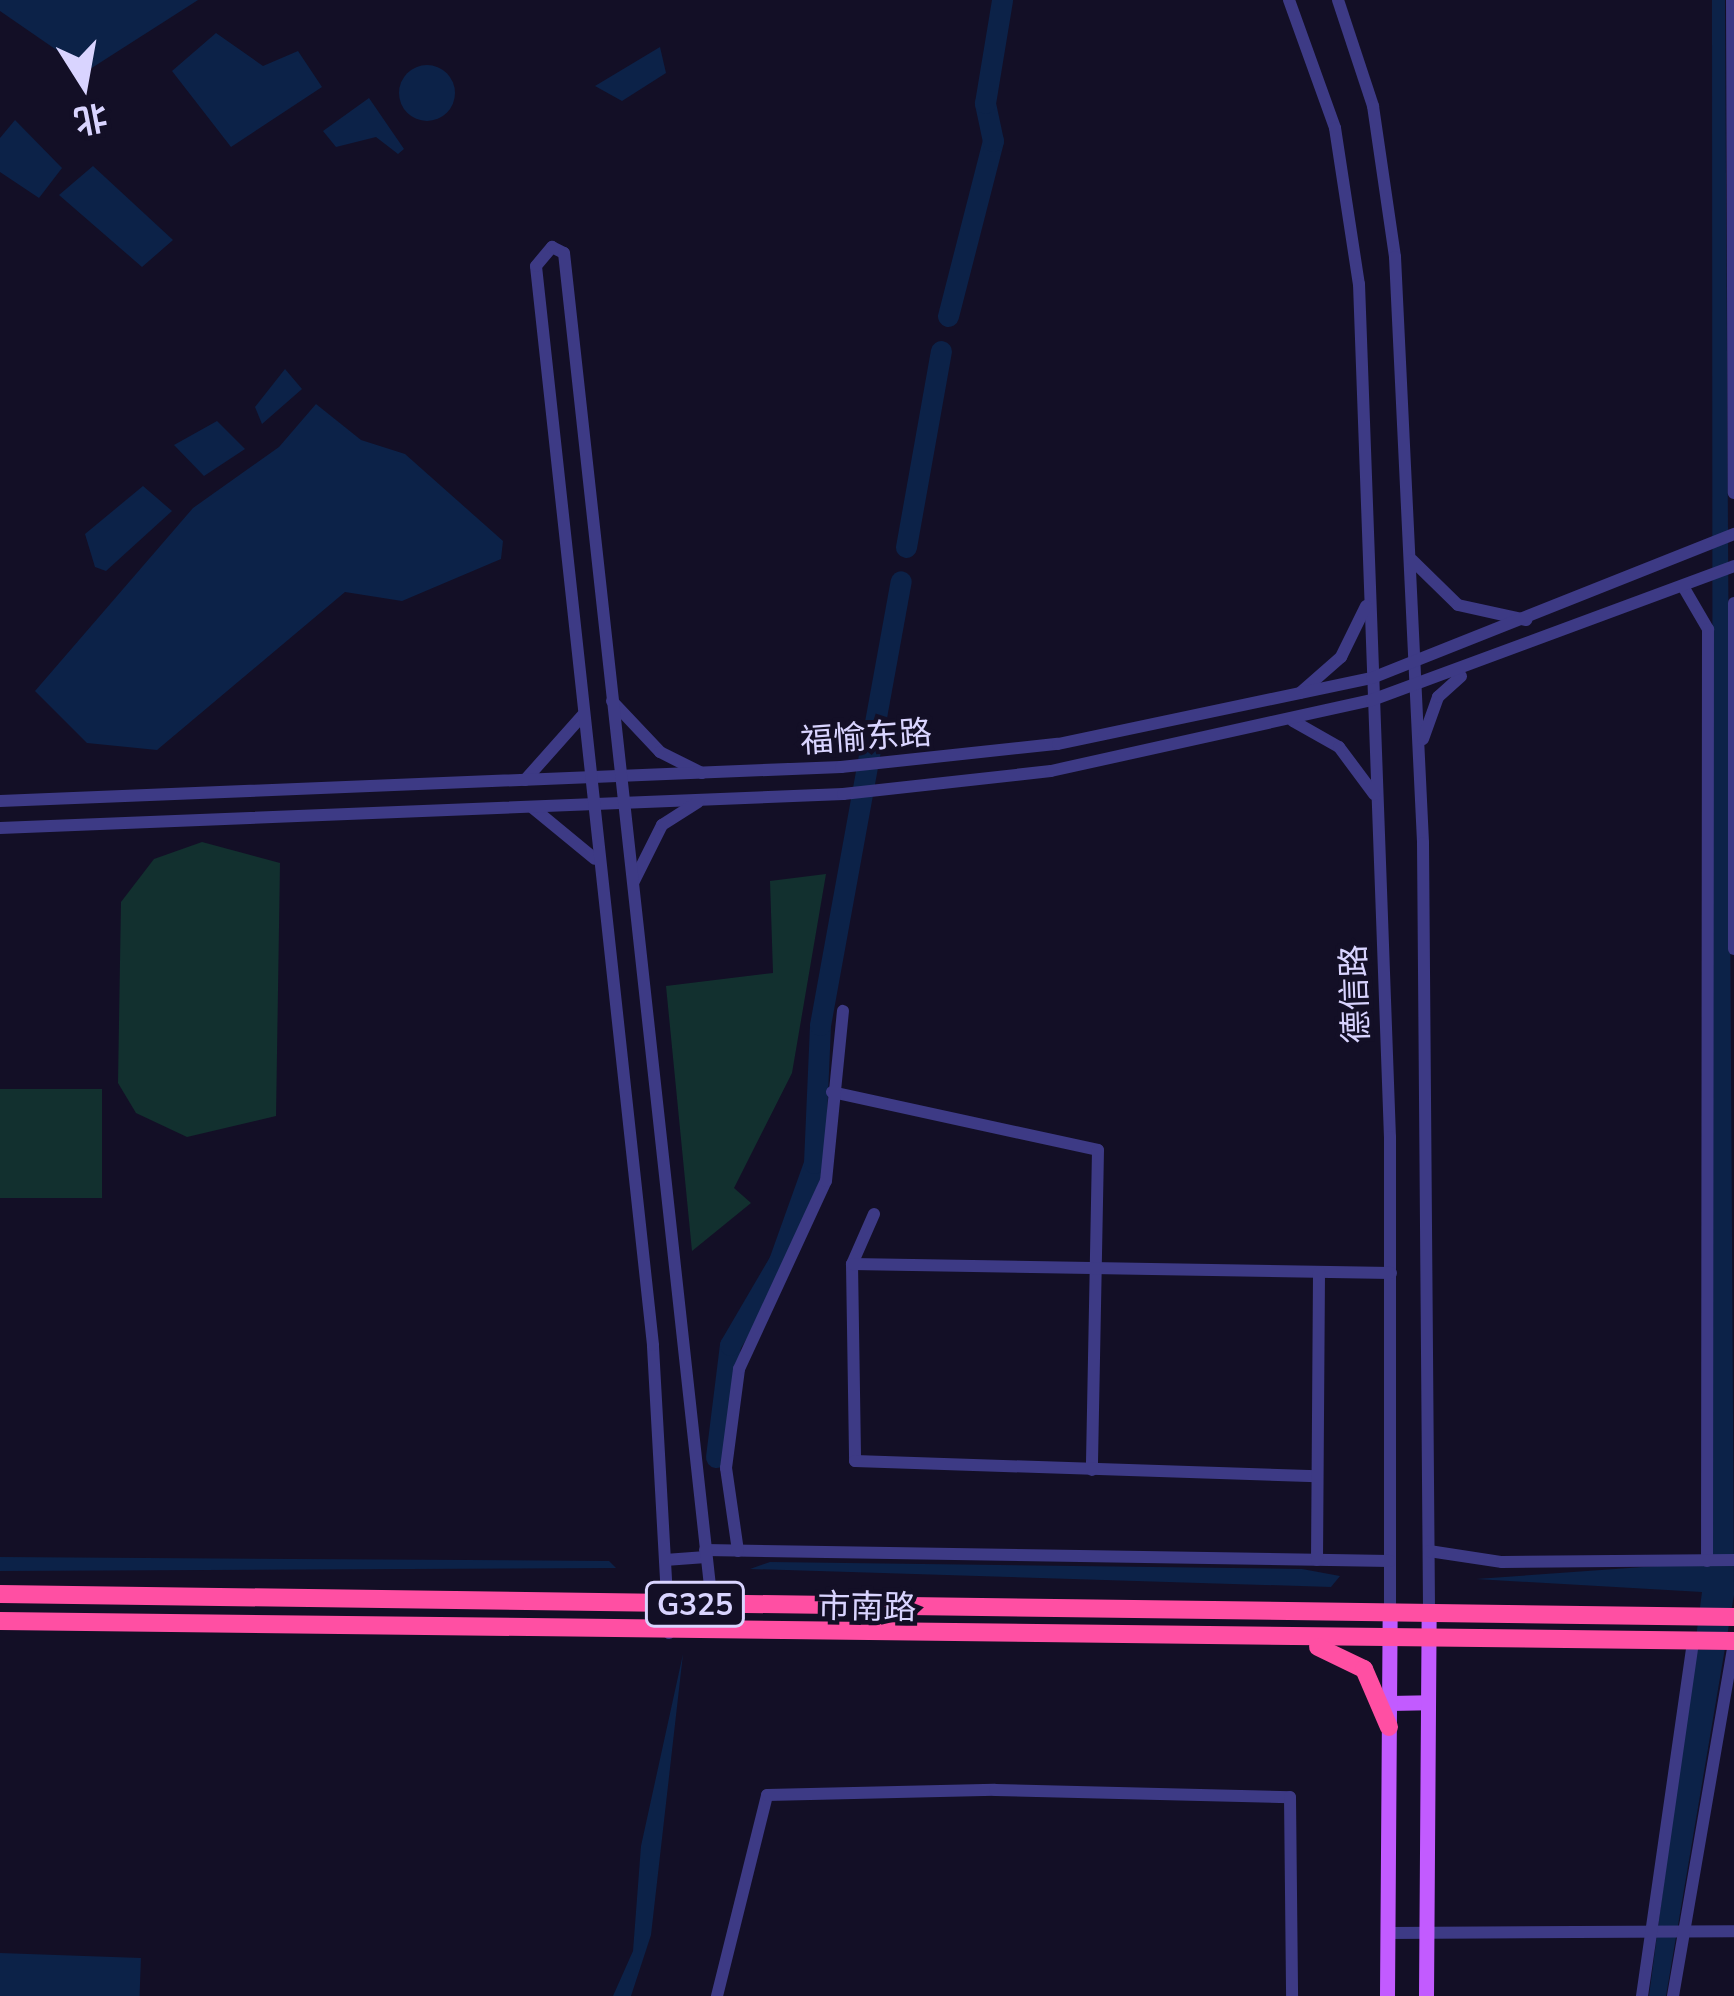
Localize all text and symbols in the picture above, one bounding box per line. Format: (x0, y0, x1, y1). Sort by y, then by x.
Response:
north arrow (24, 24, 144, 144)
text: 北 (71, 97, 111, 143)
street label: 福愉东路 (799, 712, 933, 760)
street label: 德信路 (1332, 944, 1376, 1044)
road number: G325 (644, 1580, 746, 1628)
street label: 市南路 (817, 1585, 917, 1627)

